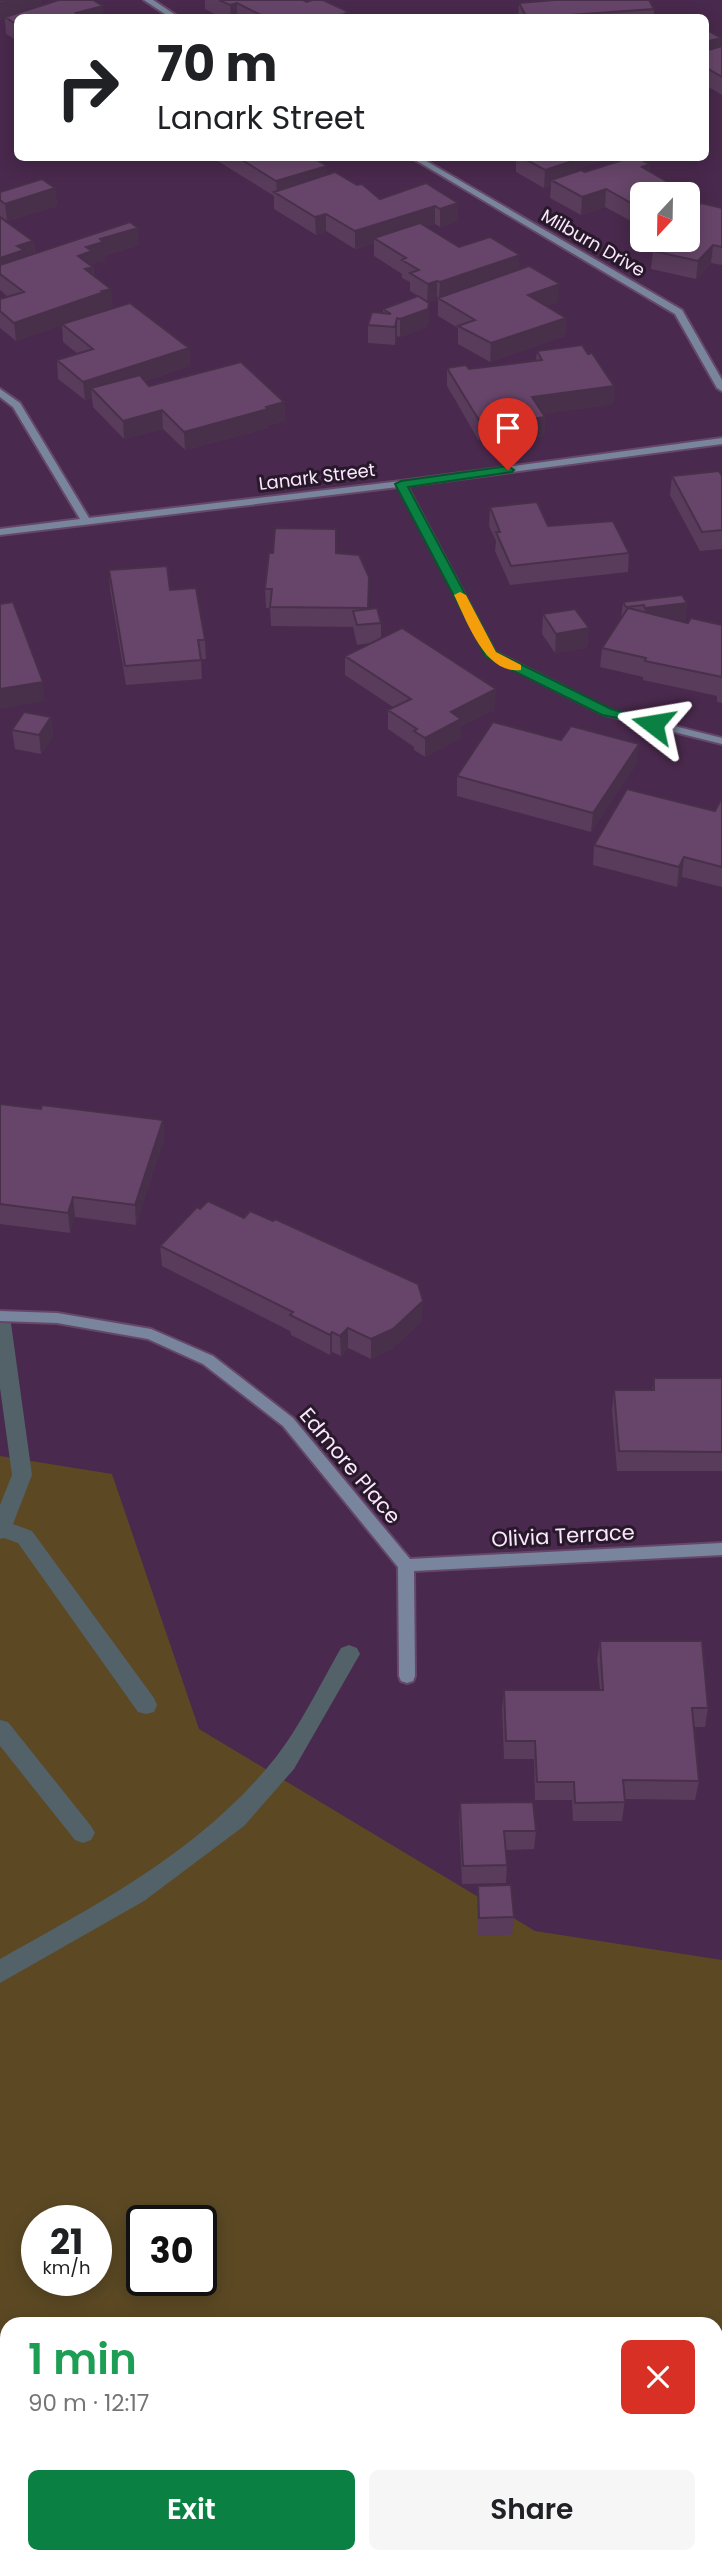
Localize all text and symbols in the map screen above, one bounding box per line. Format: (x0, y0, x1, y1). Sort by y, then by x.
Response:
text: 70 m (157, 30, 277, 98)
icon: right (42, 42, 133, 133)
text: Lanark Street (157, 95, 365, 140)
north arrow (630, 182, 700, 252)
map controls (630, 182, 700, 252)
street label: Milburn Drive (537, 203, 650, 282)
pin (478, 398, 538, 470)
icon: arrive (489, 409, 527, 447)
street label: Lanark Street (257, 457, 377, 496)
position arrow (616, 687, 690, 761)
street label: Edmore Place (293, 1401, 408, 1530)
street label: Olivia Terrace (491, 1517, 635, 1554)
speed limit sign: 30 (126, 2205, 217, 2296)
text: 21 (50, 2217, 83, 2266)
text: km/h (43, 2255, 90, 2280)
text: 1 min (28, 2330, 137, 2389)
button: close (621, 2340, 695, 2414)
text: 90 m · 12:17 (28, 2387, 149, 2419)
button: Exit (28, 2470, 355, 2550)
button: Share (369, 2470, 695, 2550)

